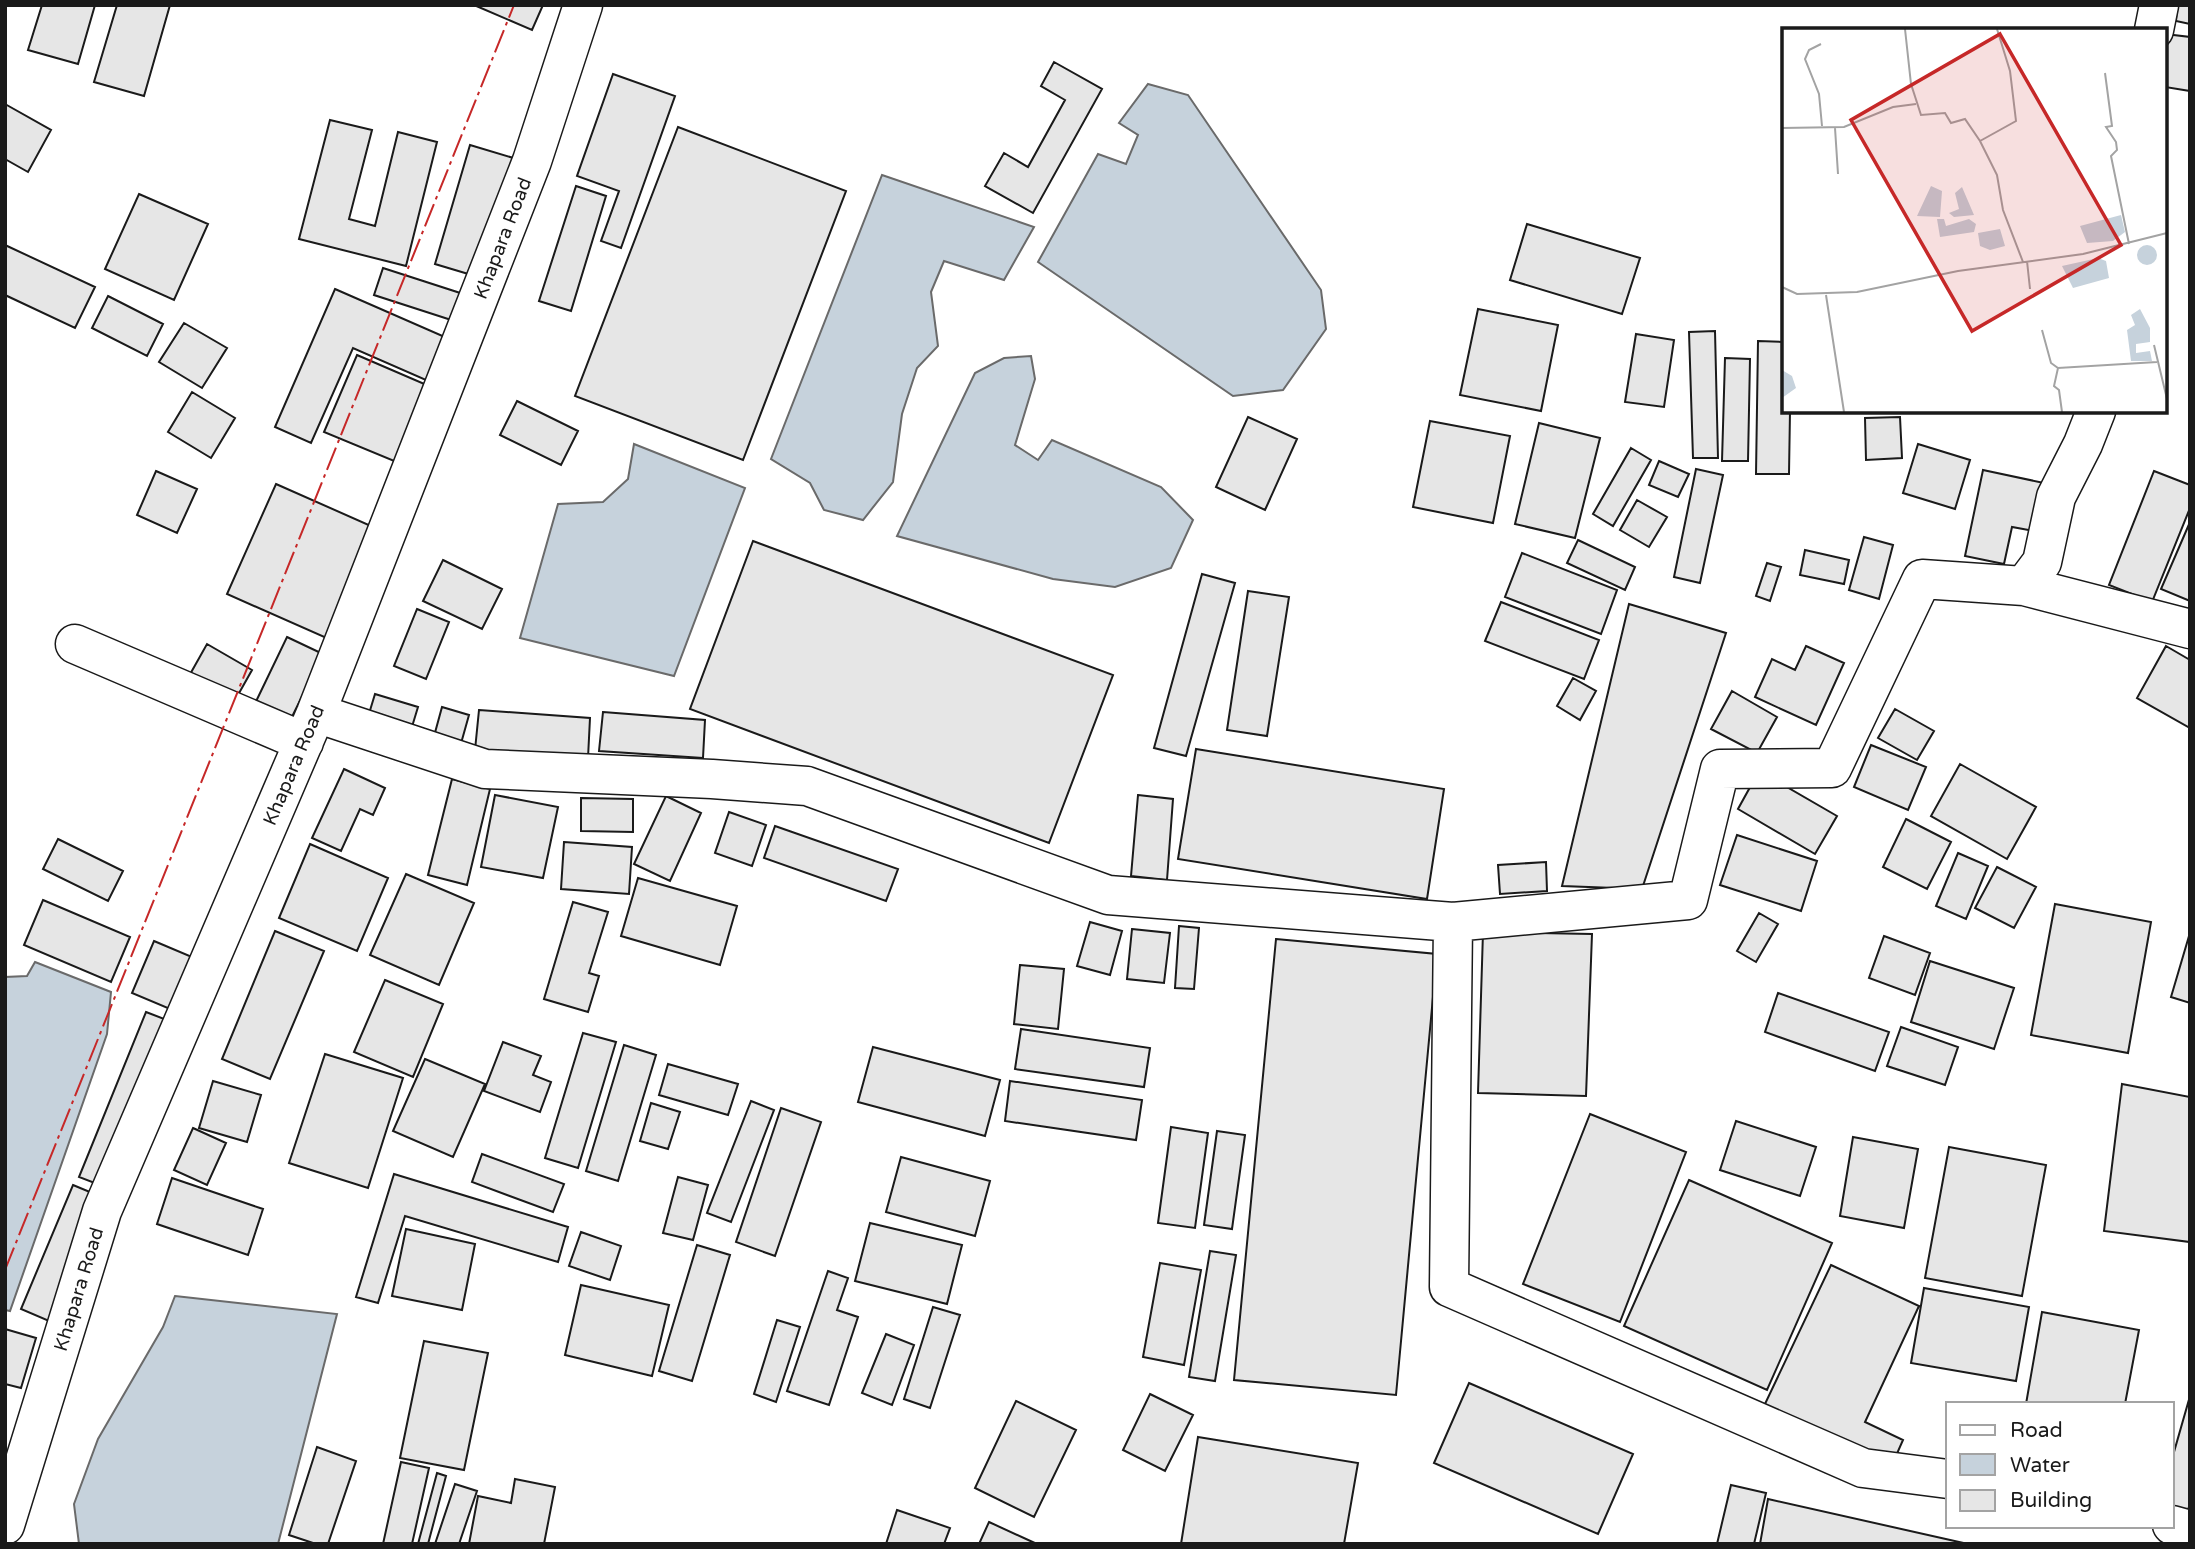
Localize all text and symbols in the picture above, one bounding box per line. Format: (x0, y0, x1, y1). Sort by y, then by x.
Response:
inset map (1782, 28, 2167, 413)
street label: Khapara Road (470, 175, 536, 302)
street label: Khapara Road (259, 702, 329, 829)
street label: Khapara Road (50, 1225, 108, 1354)
legend (1946, 1402, 2174, 1528)
text: Road (2010, 1418, 2063, 1443)
text: Water (2010, 1453, 2070, 1478)
text: Building (2010, 1488, 2092, 1513)

